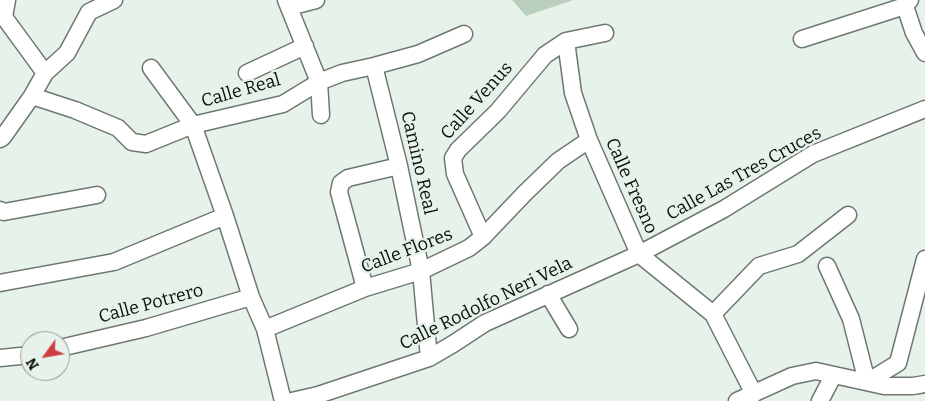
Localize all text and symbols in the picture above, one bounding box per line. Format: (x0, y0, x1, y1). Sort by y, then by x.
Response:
street label: Calle Venus (437, 58, 517, 144)
street label: Calle Real (199, 69, 283, 113)
street label: Camino Real (396, 109, 440, 217)
street label: Calle Las Tres Cruces (663, 122, 825, 226)
street label: Calle Fresno (600, 135, 662, 237)
street label: Calle Flores (358, 224, 456, 278)
street label: Calle Rodolfo Neri Vela (396, 253, 576, 355)
street label: Calle Potrero (96, 280, 206, 328)
north arrow (20, 331, 70, 381)
text: N (23, 355, 43, 373)

